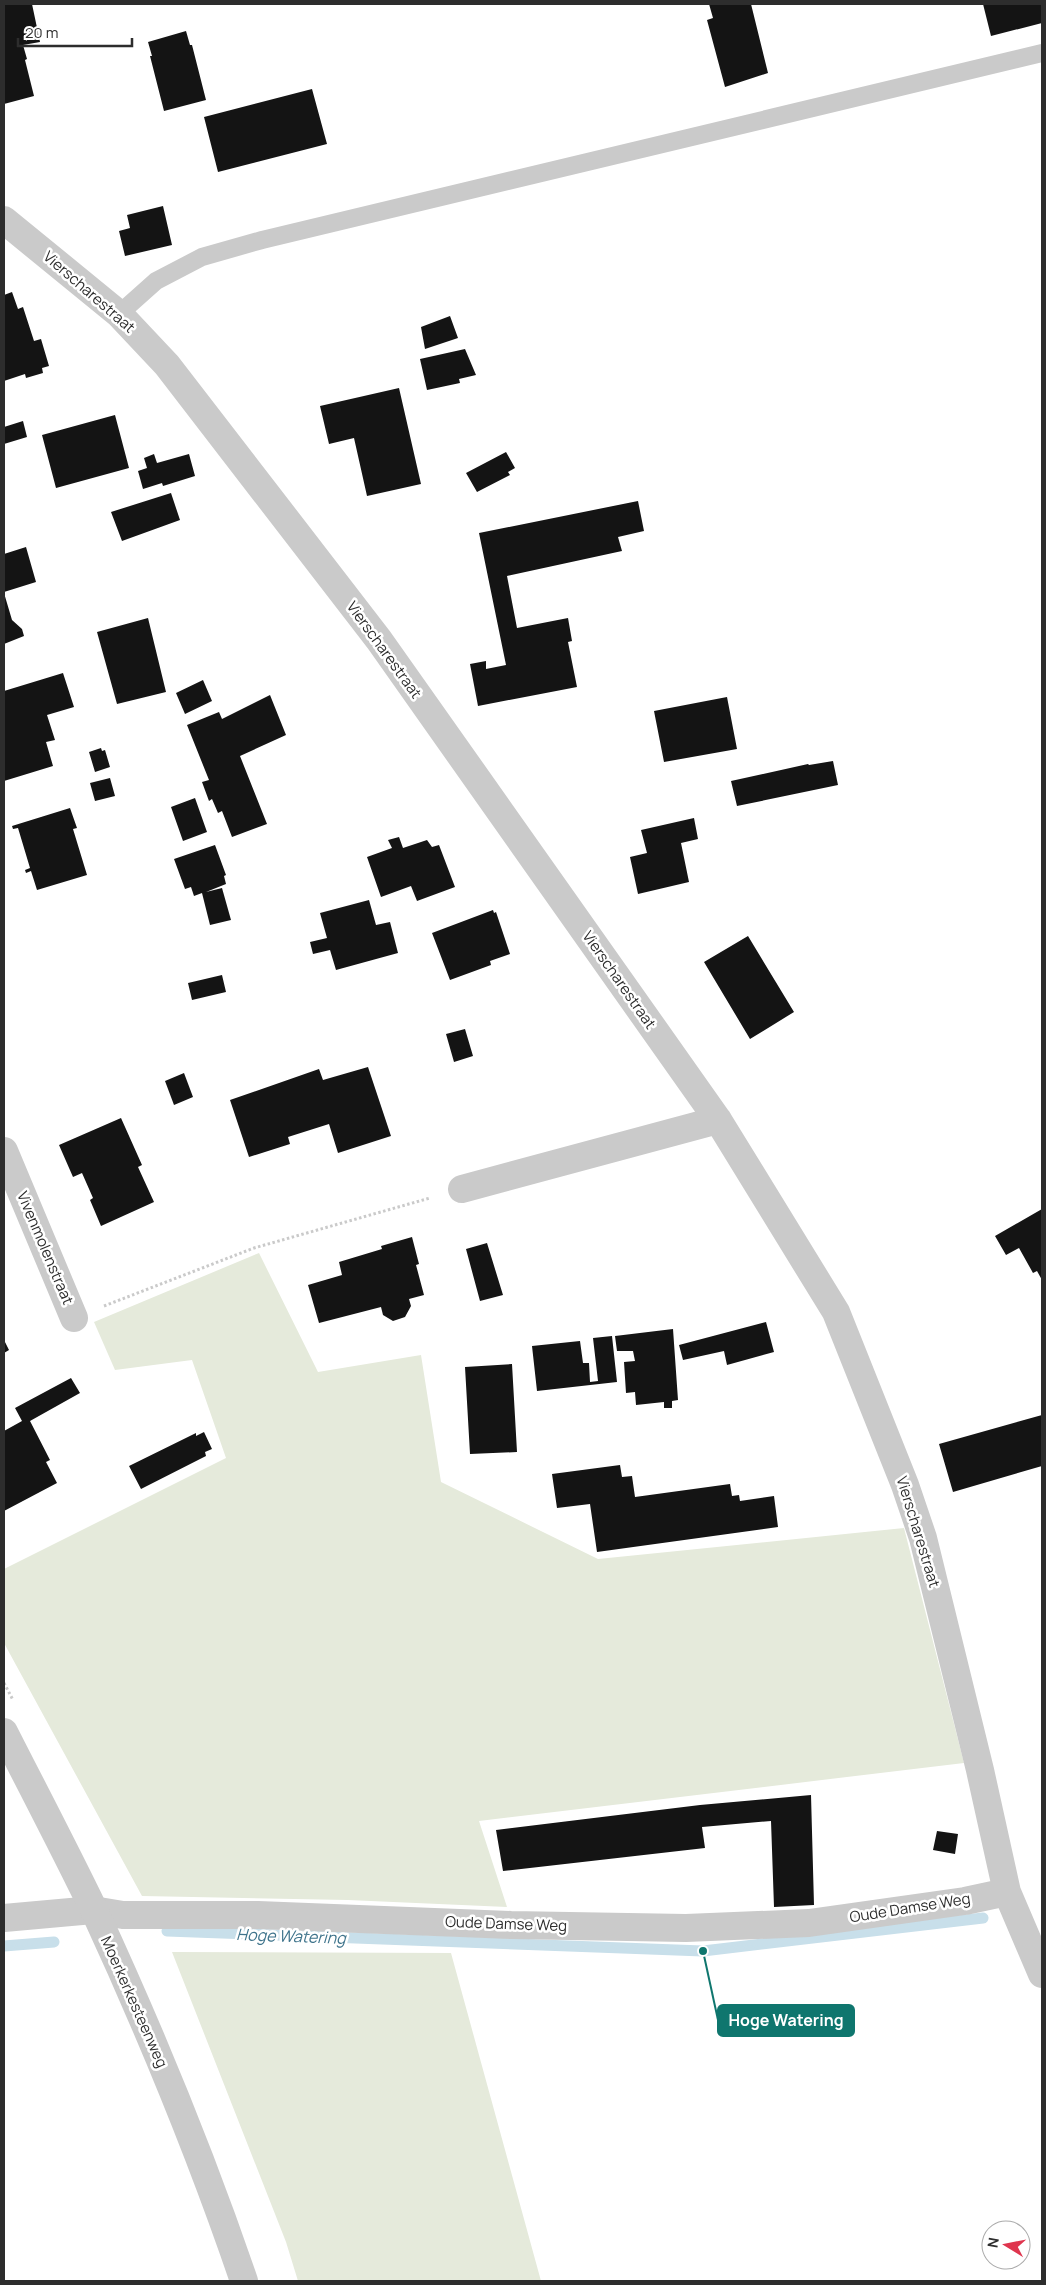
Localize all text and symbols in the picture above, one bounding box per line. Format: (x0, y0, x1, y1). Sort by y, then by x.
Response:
scale bar (18, 15, 131, 47)
text: 20 m (25, 22, 58, 43)
street label: Vierscharestraat (39, 246, 140, 337)
street label: Vierscharestraat (342, 597, 427, 702)
street label: Vierscharestraat (578, 926, 661, 1033)
street label: Vivenmolenstraat (12, 1188, 79, 1308)
street label: Vierscharestraat (892, 1474, 945, 1590)
street label: Oude Damse Weg (848, 1888, 972, 1927)
street label: Oude Damse Weg (445, 1911, 567, 1936)
water label: Hoge Watering (236, 1923, 348, 1949)
street label: Moerkerkesteenweg (96, 1933, 173, 2071)
callout: Hoge Watering (718, 2005, 854, 2036)
text: Hoge Watering (728, 2009, 844, 2031)
north arrow (981, 2220, 1031, 2270)
text: N (982, 2236, 1003, 2249)

